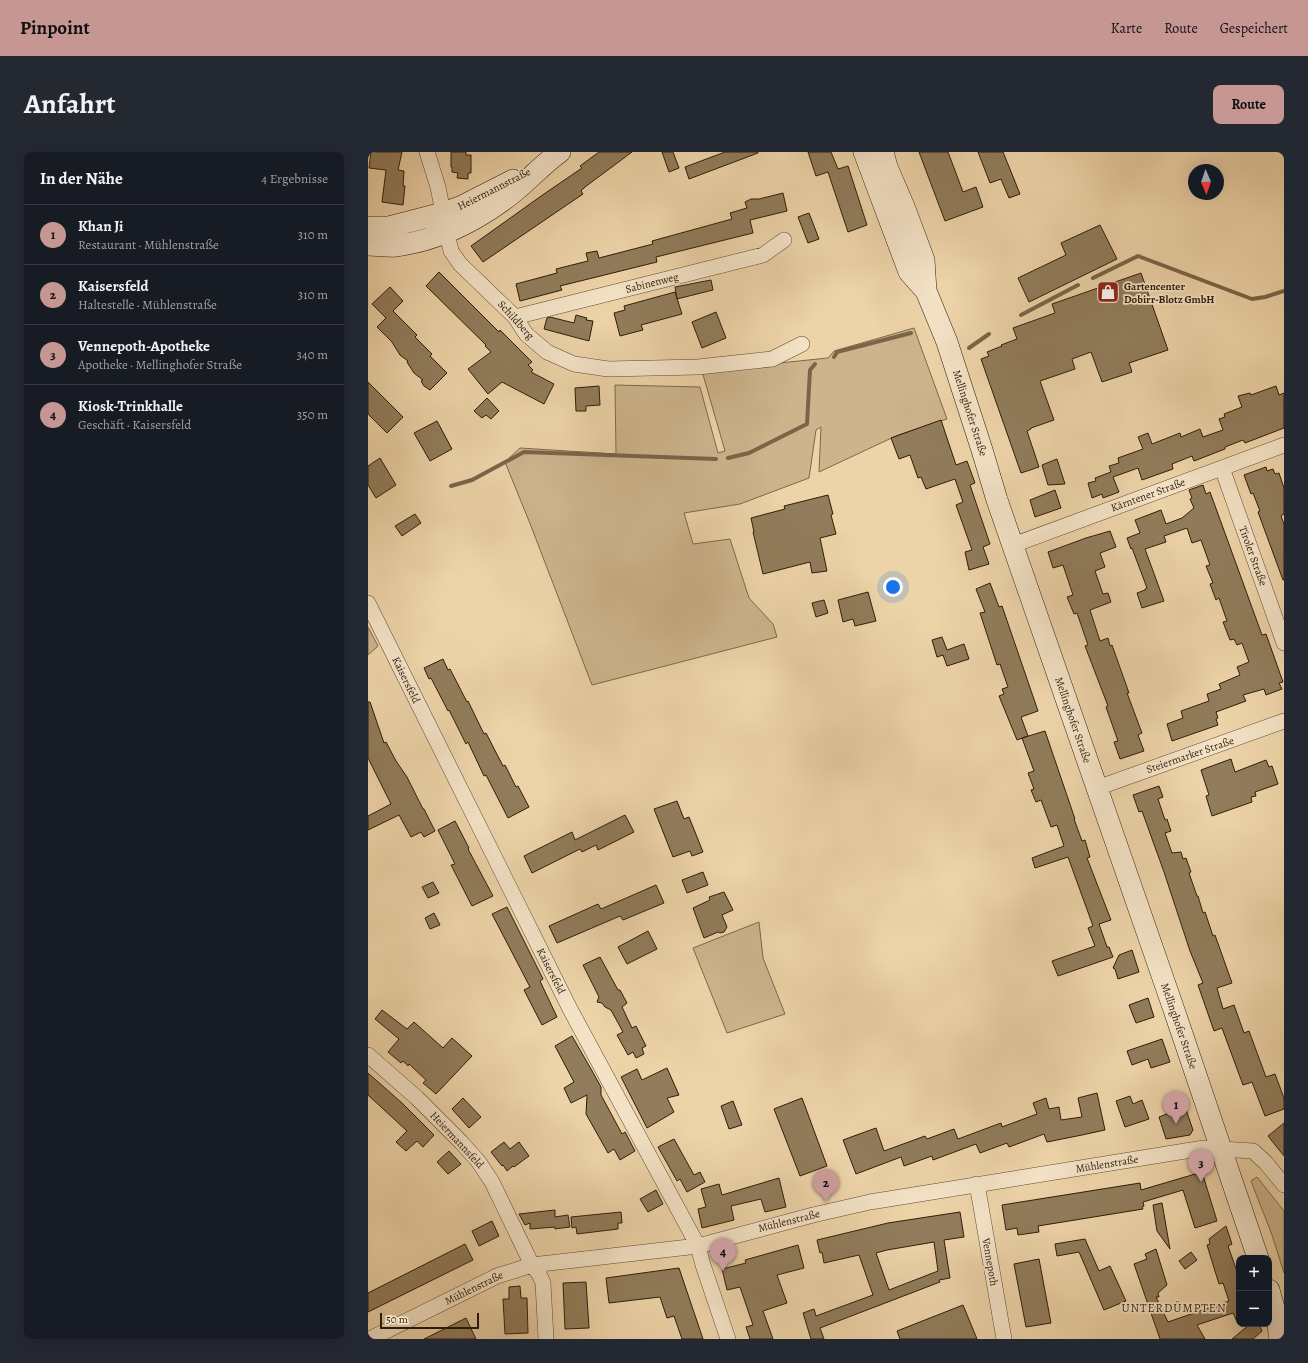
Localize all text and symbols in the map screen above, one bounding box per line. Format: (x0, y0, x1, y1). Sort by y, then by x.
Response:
text: Pinpoint (20, 15, 90, 41)
text: Karte (1111, 19, 1142, 38)
text: Route (1164, 19, 1198, 38)
text: Gespeichert (1220, 19, 1288, 38)
text: Anfahrt (24, 85, 116, 123)
button: Route (1213, 85, 1284, 124)
street label: Heiermannstraße (455, 164, 533, 214)
north arrow (1188, 164, 1224, 200)
text: In der Nähe (40, 167, 123, 190)
text: 4 Ergebnisse (261, 170, 328, 187)
text: Khan Ji (78, 216, 123, 236)
text: 1 (51, 226, 55, 243)
text: 310 m (298, 226, 328, 243)
text: Restaurant · Mühlenstraße (78, 236, 219, 253)
street label: Sabinenweg (624, 269, 681, 297)
text: Kaisersfeld (78, 276, 149, 296)
shop icon: Gartencenter Dobirr-Blotz GmbH (1095, 279, 1121, 305)
place label: Gartencenter Dobirr-Blotz GmbH (1124, 279, 1214, 307)
text: 2 (50, 286, 56, 303)
text: 310 m (298, 286, 328, 303)
text: Haltestelle · Mühlenstraße (78, 296, 217, 313)
street label: Schildberg (494, 297, 538, 343)
text: Vennepoth-Apotheke (78, 336, 210, 356)
text: 3 (50, 346, 56, 363)
text: 340 m (296, 346, 328, 363)
text: Apotheke · Mellinghofer Straße (78, 356, 242, 373)
street label: Mellinghofer Straße (949, 368, 991, 458)
text: Kiosk-Trinkhalle (78, 396, 183, 416)
text: 4 (50, 406, 56, 423)
text: 350 m (297, 406, 328, 423)
text: Geschäft · Kaisersfeld (78, 416, 191, 433)
street label: Kärntener Straße (1109, 475, 1187, 515)
street label: Tiroler Straße (1235, 524, 1271, 588)
your location (883, 577, 903, 597)
street label: Kaisersfeld (388, 654, 424, 706)
street label: Mellinghofer Straße (1051, 675, 1095, 765)
street label: Steiermarker Straße (1144, 733, 1236, 777)
street label: Kaisersfeld (533, 945, 569, 997)
street label: Mellinghofer Straße (1157, 981, 1201, 1071)
pin: 1 (1163, 1091, 1189, 1124)
street label: Heiermannsfeld (427, 1108, 487, 1172)
pin: 3 (1188, 1149, 1214, 1182)
street label: Mühlenstraße (1075, 1152, 1139, 1176)
pin: 2 (813, 1169, 839, 1202)
street label: Mühlenstraße (756, 1206, 822, 1236)
street label: Vennepoth (978, 1236, 1002, 1287)
pin: 4 (710, 1238, 736, 1271)
map controls (1236, 1255, 1272, 1327)
button: + (1236, 1255, 1272, 1291)
street label: Mühlenstraße (442, 1267, 506, 1309)
button: − (1236, 1291, 1272, 1327)
district label: UNTERDÜMPTEN (1121, 1300, 1227, 1316)
scale bar (380, 1311, 479, 1330)
text: 50 m (386, 1312, 408, 1327)

